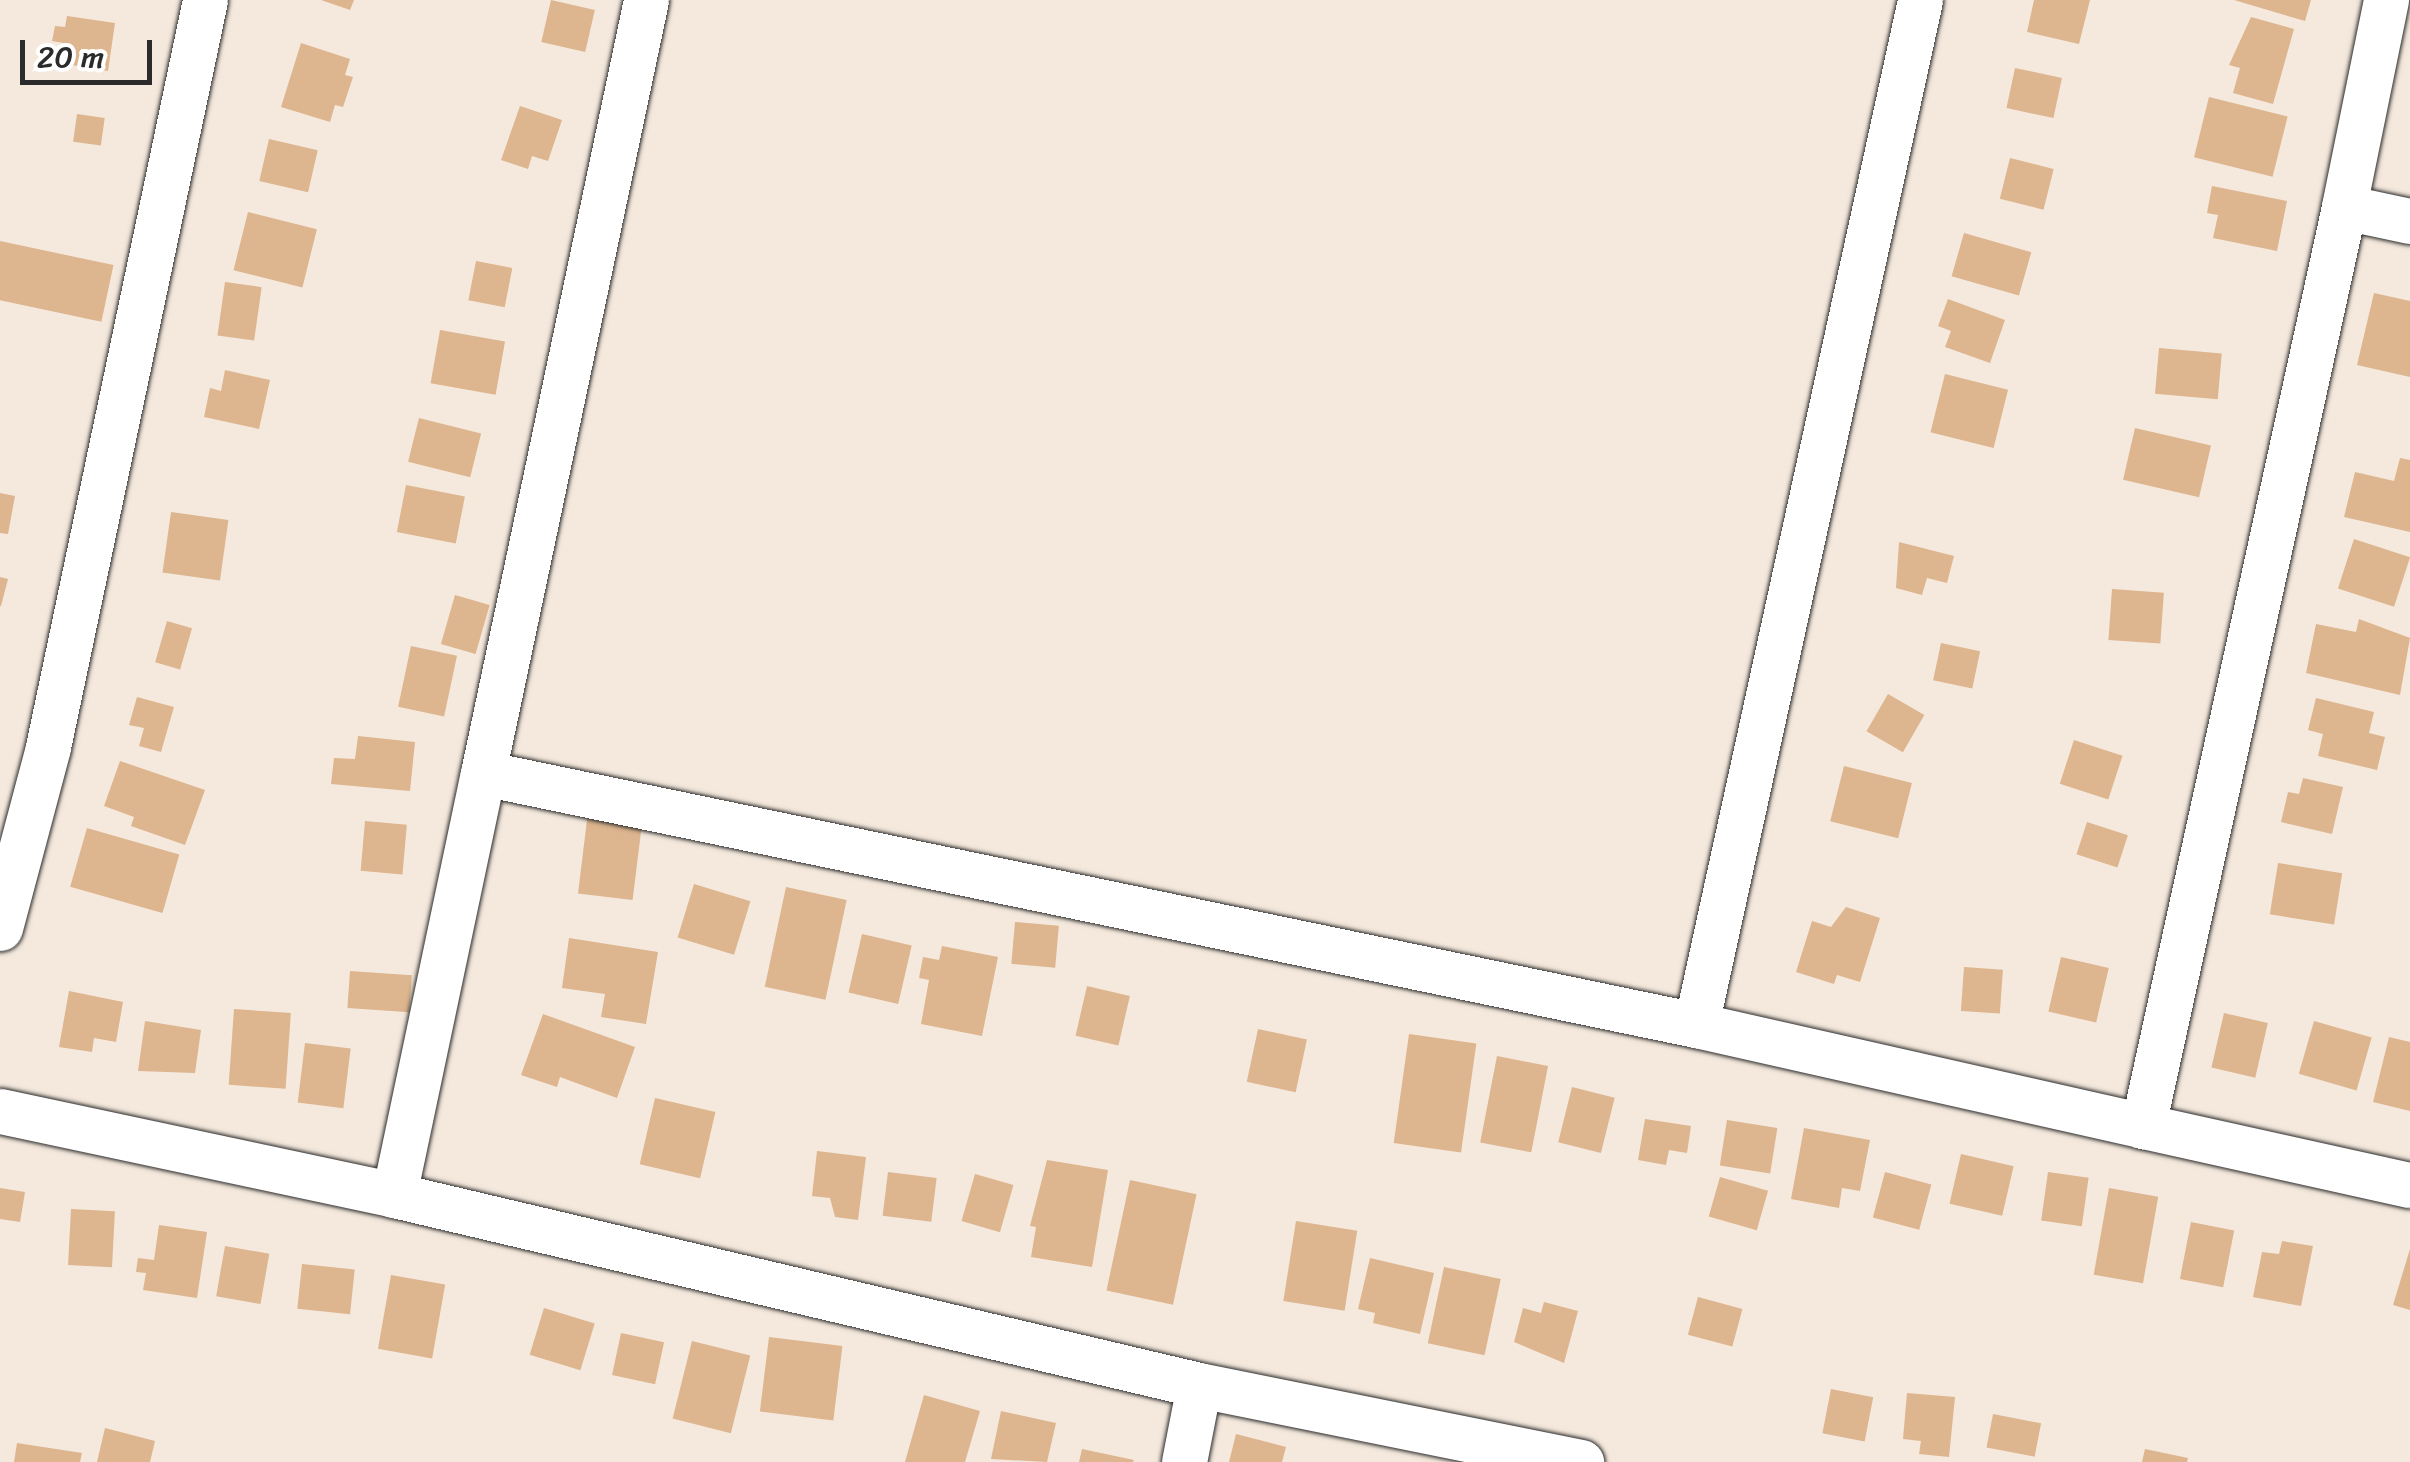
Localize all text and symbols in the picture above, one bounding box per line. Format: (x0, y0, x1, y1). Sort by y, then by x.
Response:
scale bar (25, 20, 158, 82)
text: 20 m (37, 30, 104, 84)

